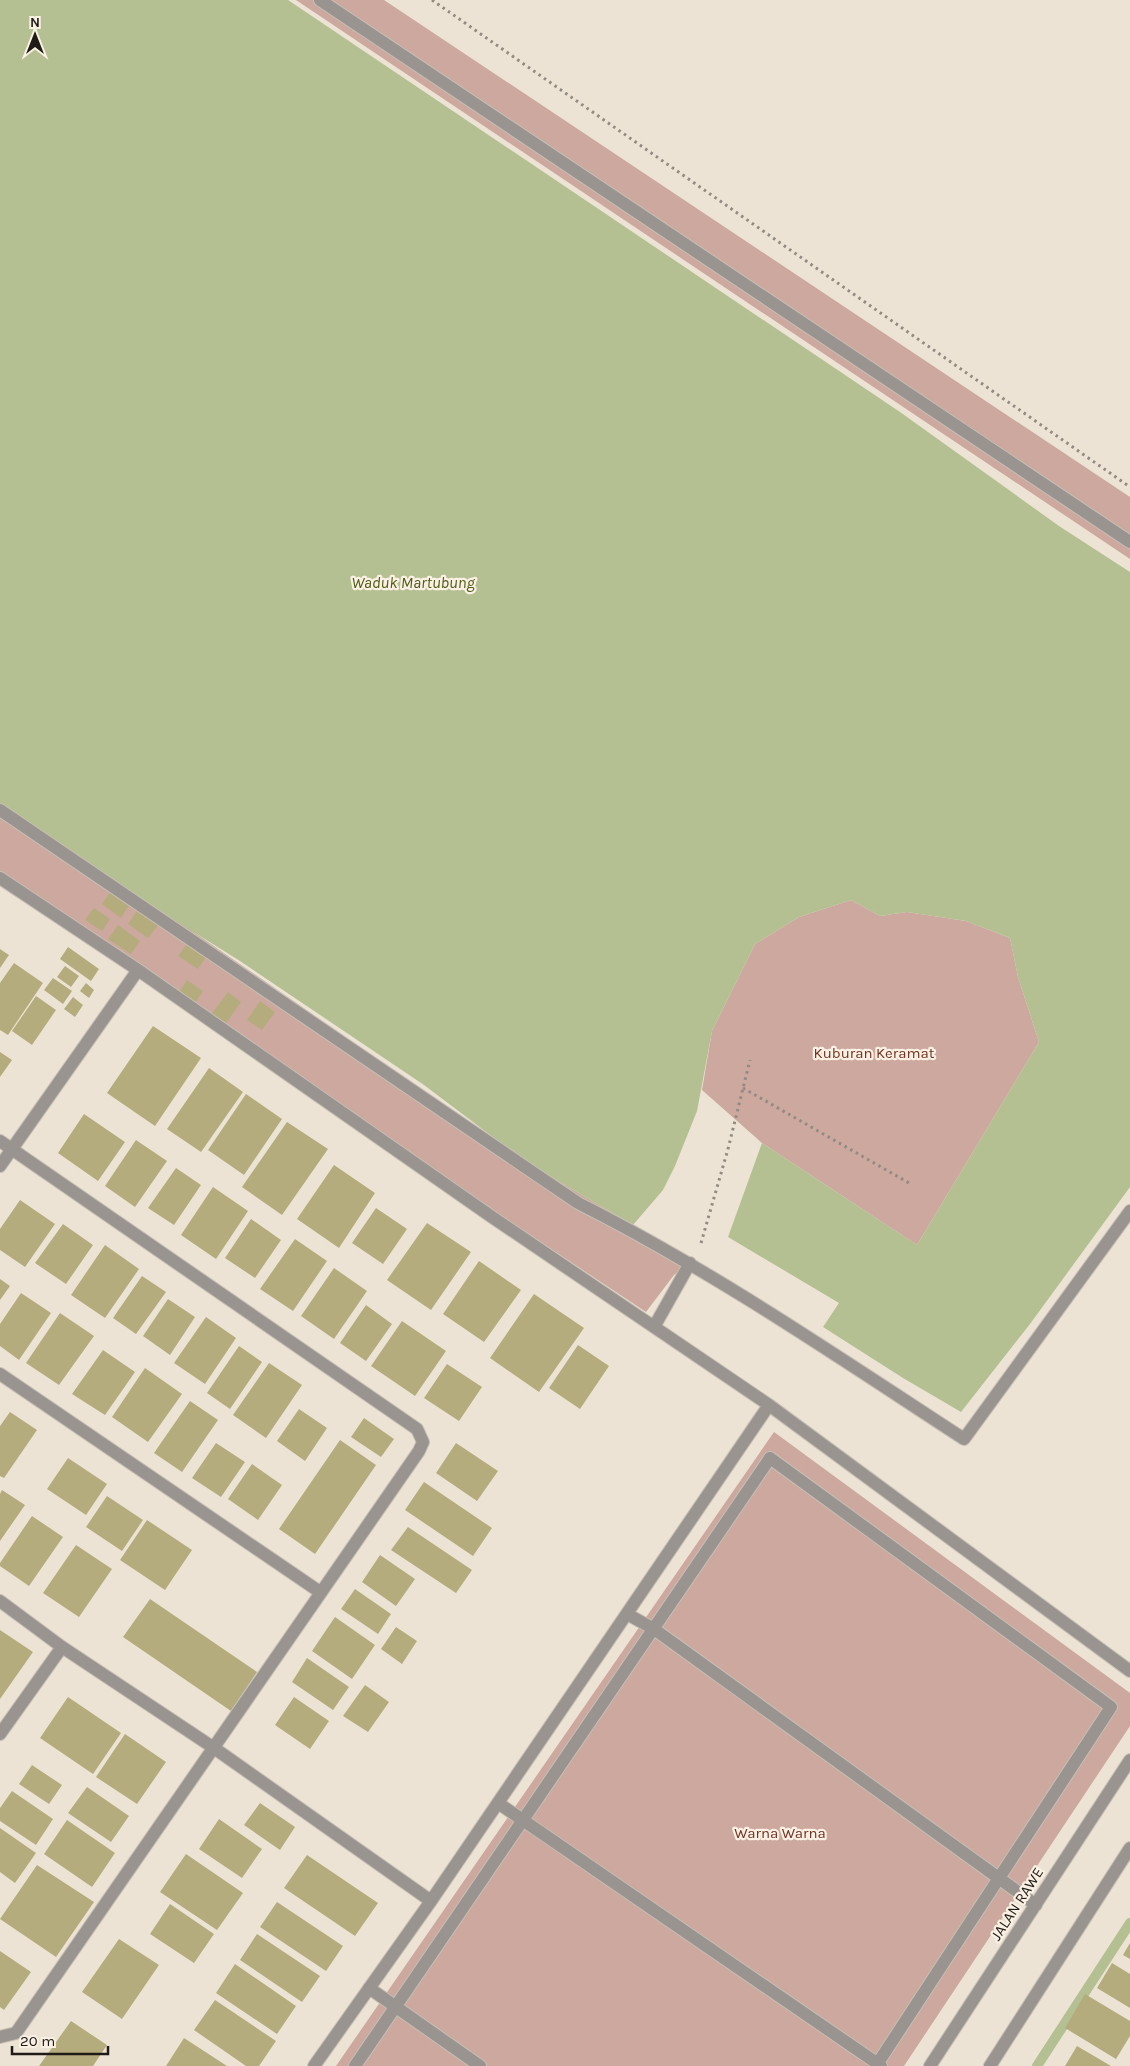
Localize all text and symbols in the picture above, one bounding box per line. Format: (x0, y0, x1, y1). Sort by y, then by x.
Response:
north arrow (10, 10, 60, 60)
text: N (30, 14, 40, 31)
water label: Waduk Martubung (351, 573, 475, 592)
park label: Kuburan Keramat (814, 1044, 935, 1062)
park label: Warna Warna (734, 1824, 826, 1842)
street label: JALAN RAWE (987, 1864, 1047, 1944)
scale bar (12, 2024, 109, 2056)
text: 20 m (20, 2032, 55, 2050)

